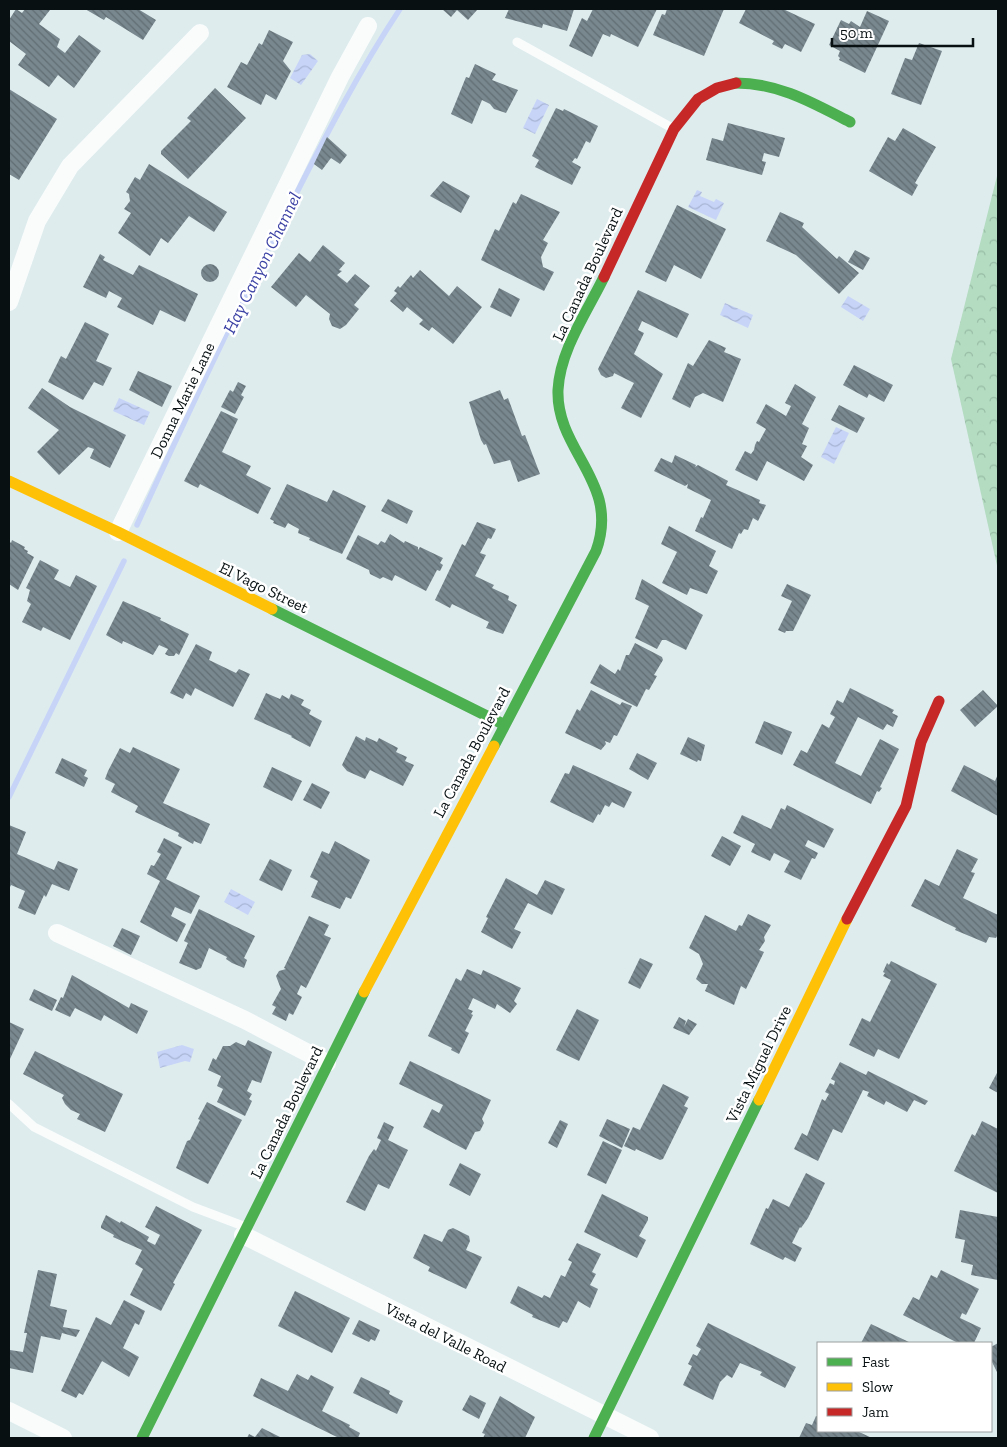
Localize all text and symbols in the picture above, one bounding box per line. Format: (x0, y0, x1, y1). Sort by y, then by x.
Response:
scale bar (832, 15, 973, 47)
text: 50 m (840, 24, 873, 42)
water label: Hay Canyon Channel (218, 189, 306, 337)
street label: La Canada Boulevard (548, 204, 627, 344)
street label: Donna Marie Lane (146, 339, 219, 461)
street label: El Vago Street (216, 558, 311, 617)
street label: La Canada Boulevard (429, 684, 514, 821)
street label: Vista Miguel Drive (721, 1002, 795, 1127)
street label: La Canada Boulevard (246, 1043, 327, 1182)
street label: Vista del Valle Road (381, 1298, 510, 1376)
legend (817, 1342, 992, 1432)
text: Fast (862, 1353, 890, 1371)
text: Slow (862, 1378, 894, 1396)
text: Jam (862, 1403, 889, 1421)

